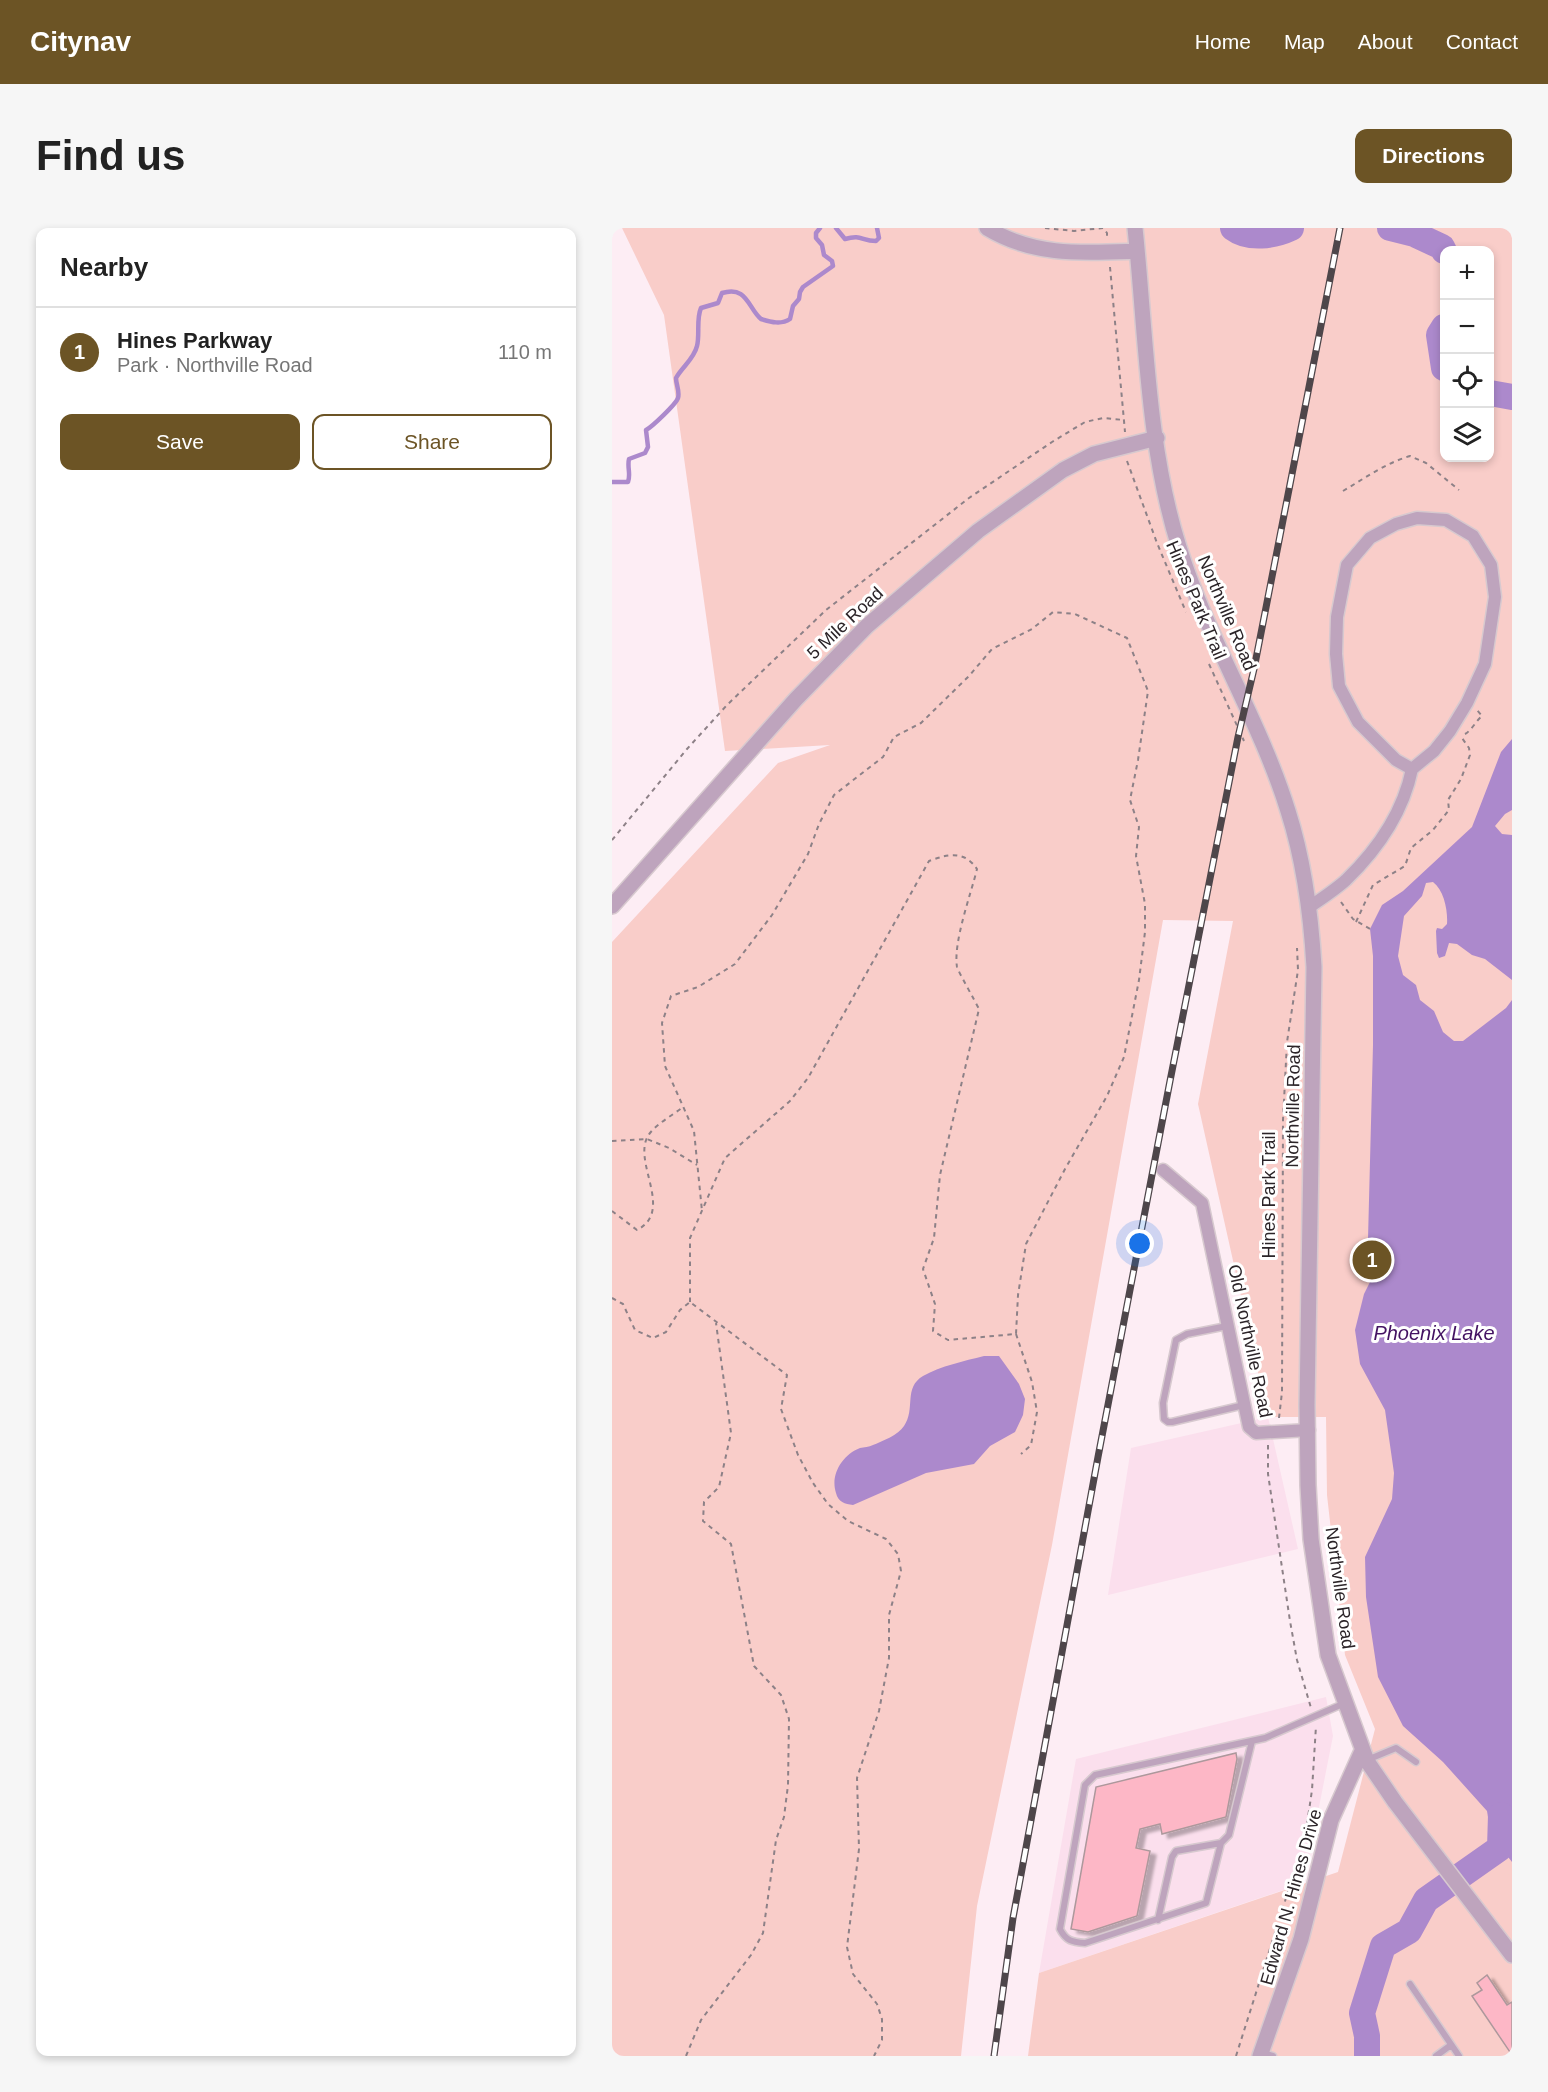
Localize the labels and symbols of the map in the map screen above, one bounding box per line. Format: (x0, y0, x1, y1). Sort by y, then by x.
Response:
street label: Hines Park Trail (1162, 538, 1230, 662)
street label: Northville Road (1194, 552, 1260, 674)
street label: 5 Mile Road (803, 583, 887, 663)
street label: Northville Road (1282, 1044, 1304, 1168)
street label: Hines Park Trail (1259, 1131, 1279, 1259)
your location (1125, 1229, 1154, 1258)
pin: 1 (1352, 1238, 1392, 1282)
street label: Old Northville Road (1224, 1263, 1276, 1419)
water label: Phoenix Lake (1373, 1322, 1495, 1344)
street label: Northville Road (1322, 1526, 1358, 1650)
street label: Edward N. Hines Drive (1256, 1807, 1326, 1987)

